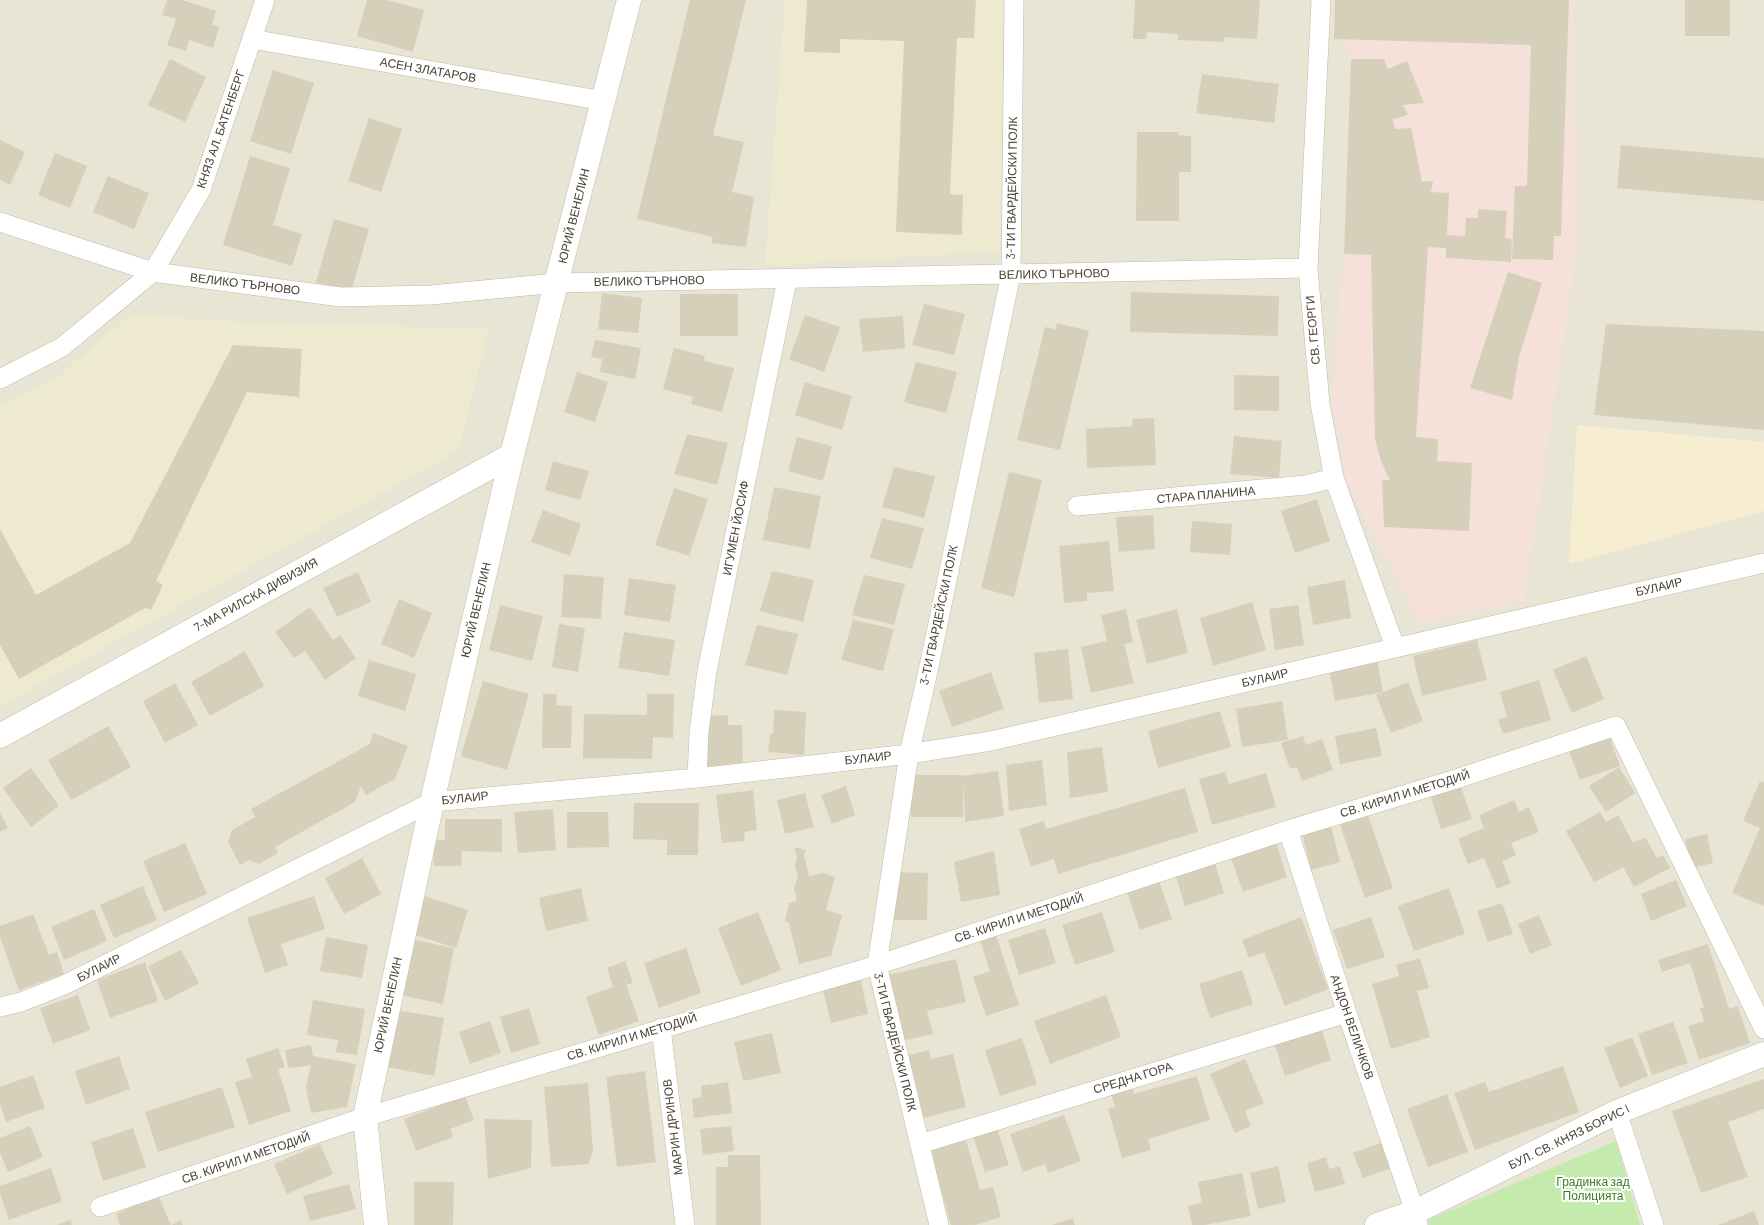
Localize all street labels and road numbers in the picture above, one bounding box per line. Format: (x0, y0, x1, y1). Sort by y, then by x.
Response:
street label: АСЕН ЗЛАТАРОВ (379, 54, 477, 86)
street label: КНЯЗ АЛ. БАТЕНБЕРГ (194, 68, 248, 190)
street label: 3-ТИ ГВАРДЕЙСКИ ПОЛК (1004, 117, 1020, 259)
street label: ЮРИЙ ВЕНЕЛИН (555, 167, 593, 265)
street label: ВЕЛИКО ТЪРНОВО (998, 266, 1110, 282)
street label: ВЕЛИКО ТЪРНОВО (189, 270, 301, 298)
street label: ВЕЛИКО ТЪРНОВО (593, 273, 705, 289)
street label: СВ. ГЕОРГИ (1303, 295, 1323, 365)
street label: ИГУМЕН ЙОСИФ (720, 479, 752, 577)
street label: СТАРА ПЛАНИНА (1156, 484, 1256, 506)
street label: 3-ТИ ГВАРДЕЙСКИ ПОЛК (917, 544, 961, 686)
street label: 7-МА РИЛСКА ДИВИЗИЯ (192, 555, 320, 635)
street label: ЮРИЙ ВЕНЕЛИН (458, 561, 494, 659)
street label: БУЛАИР (1634, 575, 1684, 599)
street label: БУЛАИР (1240, 666, 1290, 690)
street label: БУЛАИР (844, 748, 892, 768)
street label: СВ. КИРИЛ И МЕТОДИЙ (1338, 767, 1472, 821)
street label: БУЛАИР (441, 788, 489, 808)
street label: СВ. КИРИЛ И МЕТОДИЙ (952, 890, 1086, 946)
street label: БУЛАИР (75, 951, 123, 985)
street label: ЮРИЙ ВЕНЕЛИН (371, 956, 405, 1054)
street label: 3-ТИ ГВАРДЕЙСКИ ПОЛК (871, 971, 919, 1113)
street label: АНДОН ВЕЛИЧКОВ (1327, 973, 1377, 1081)
street label: СВ. КИРИЛ И МЕТОДИЙ (565, 1010, 699, 1064)
street label: СРЕДНА ГОРА (1092, 1059, 1174, 1097)
street label: МАРИН ДРИНОВ (660, 1078, 686, 1176)
street label: БУЛ. СВ. КНЯЗ БОРИС I (1506, 1101, 1632, 1173)
street label: СВ. КИРИЛ И МЕТОДИЙ (180, 1129, 312, 1187)

